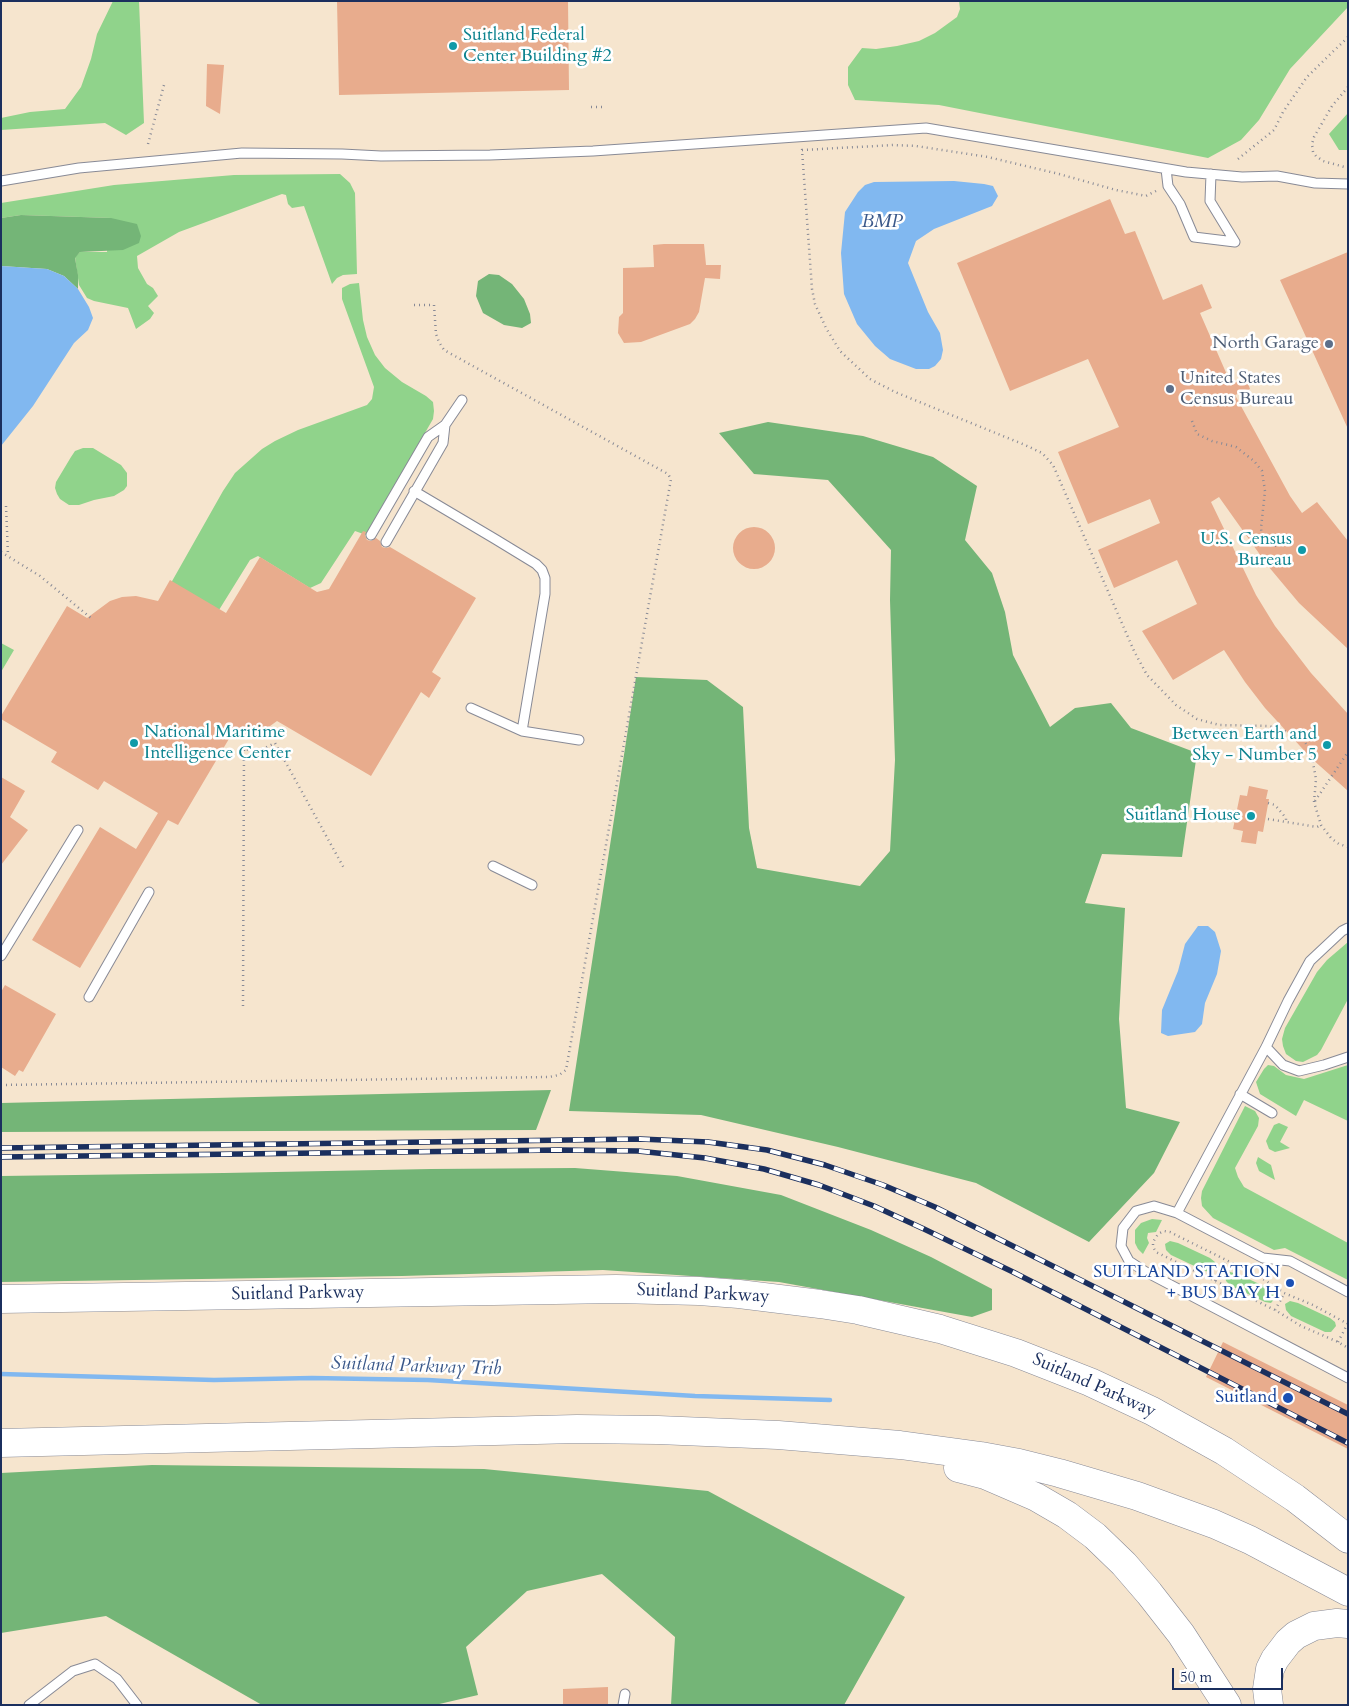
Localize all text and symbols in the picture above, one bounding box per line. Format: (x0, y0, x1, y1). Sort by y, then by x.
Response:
place label: Suitland Federal Center Building #2 (463, 25, 612, 68)
marker: Suitland Federal Center Building #2 (447, 40, 459, 52)
water label: BMP (862, 212, 902, 234)
place label: North Garage (1212, 333, 1319, 355)
marker: North Garage (1323, 338, 1335, 350)
place label: United States Census Bureau (1180, 368, 1293, 410)
marker: United States Census Bureau (1164, 383, 1176, 395)
place label: U.S. Census Bureau (1200, 529, 1292, 572)
marker: U.S. Census Bureau (1296, 544, 1308, 556)
place label: National Maritime Intelligence Center (144, 722, 291, 764)
place label: Between Earth and Sky - Number 5 (1172, 724, 1317, 766)
marker: National Maritime Intelligence Center (128, 737, 140, 749)
marker: Between Earth and Sky - Number 5 (1321, 739, 1333, 751)
place label: Suitland House (1126, 805, 1241, 827)
marker: Suitland House (1245, 810, 1257, 822)
place label: SUITLAND STATION + BUS BAY H (1093, 1262, 1280, 1304)
marker: SUITLAND STATION + BUS BAY H (1284, 1277, 1296, 1289)
street label: Suitland Parkway (636, 1280, 770, 1308)
street label: Suitland Parkway (231, 1282, 365, 1306)
street label: Suitland Parkway (1029, 1349, 1159, 1423)
water label: Suitland Parkway Trib (330, 1353, 502, 1381)
place label: Suitland (1215, 1387, 1277, 1409)
marker: Suitland (1281, 1391, 1295, 1405)
scale bar (1174, 1658, 1285, 1690)
text: 50 m (1180, 1667, 1212, 1687)

